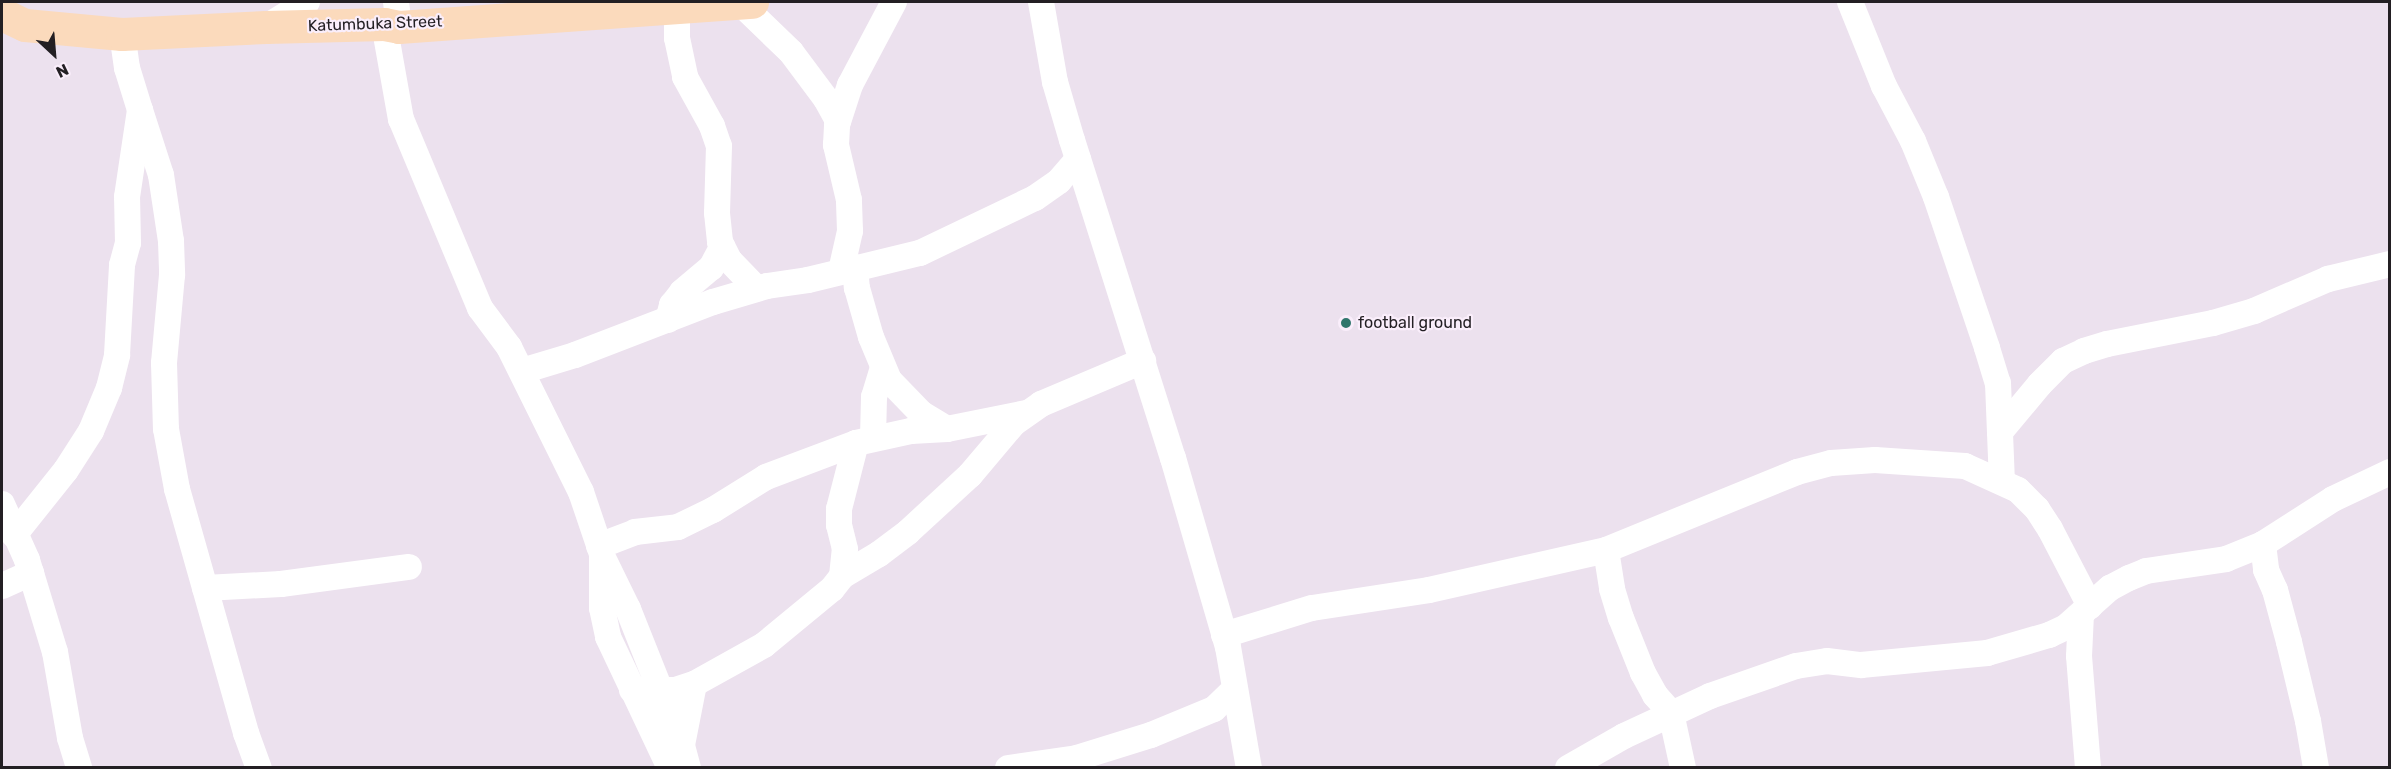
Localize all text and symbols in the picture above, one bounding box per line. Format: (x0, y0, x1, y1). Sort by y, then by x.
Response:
street label: Katumbuka Street (307, 12, 443, 36)
north arrow (24, 24, 84, 84)
text: N (53, 60, 71, 82)
place label: football ground (1358, 313, 1472, 333)
marker: football ground (1339, 316, 1353, 330)

